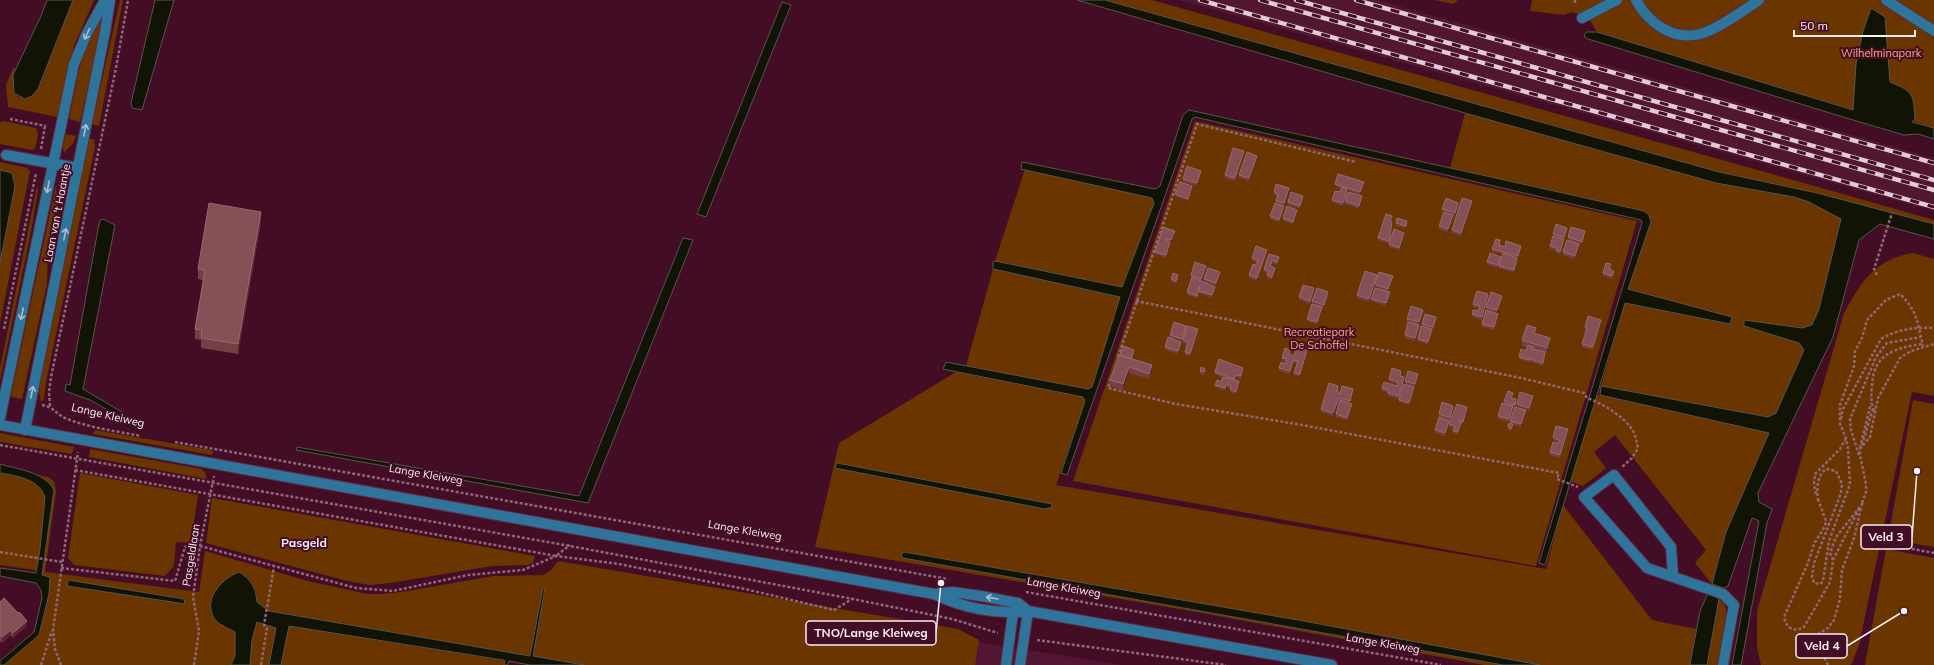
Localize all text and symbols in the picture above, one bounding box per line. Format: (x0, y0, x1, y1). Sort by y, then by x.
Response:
scale bar (1794, 12, 1915, 38)
text: 50 m (1800, 18, 1828, 33)
one-way arrow (83, 28, 90, 40)
park label: Wilhelminapark (1841, 46, 1922, 60)
one-way arrow (81, 124, 89, 137)
street label: Laan van 't Haantje (41, 163, 73, 263)
one-way arrow (44, 180, 52, 193)
one-way arrow (61, 227, 69, 240)
one-way arrow (17, 307, 25, 320)
park label: Recreatiepark De Schoffel (1284, 325, 1355, 352)
one-way arrow (28, 386, 36, 399)
street label: Lange Kleiweg (70, 400, 146, 430)
street label: Lange Kleiweg (388, 461, 464, 487)
street label: Lange Kleiweg (707, 517, 783, 543)
street label: Pasgeldlaan (179, 523, 203, 587)
callout: Veld 3 (1861, 525, 1912, 549)
text: Veld 3 (1867, 529, 1904, 544)
district label: Pasgeld (281, 535, 327, 550)
street label: Lange Kleiweg (1026, 574, 1102, 600)
one-way arrow (986, 594, 999, 602)
callout: TNO/Lange Kleiweg (806, 621, 936, 645)
text: TNO/Lange Kleiweg (814, 625, 928, 640)
street label: Lange Kleiweg (1345, 630, 1421, 656)
callout: Veld 4 (1796, 634, 1847, 658)
text: Veld 4 (1803, 638, 1840, 653)

